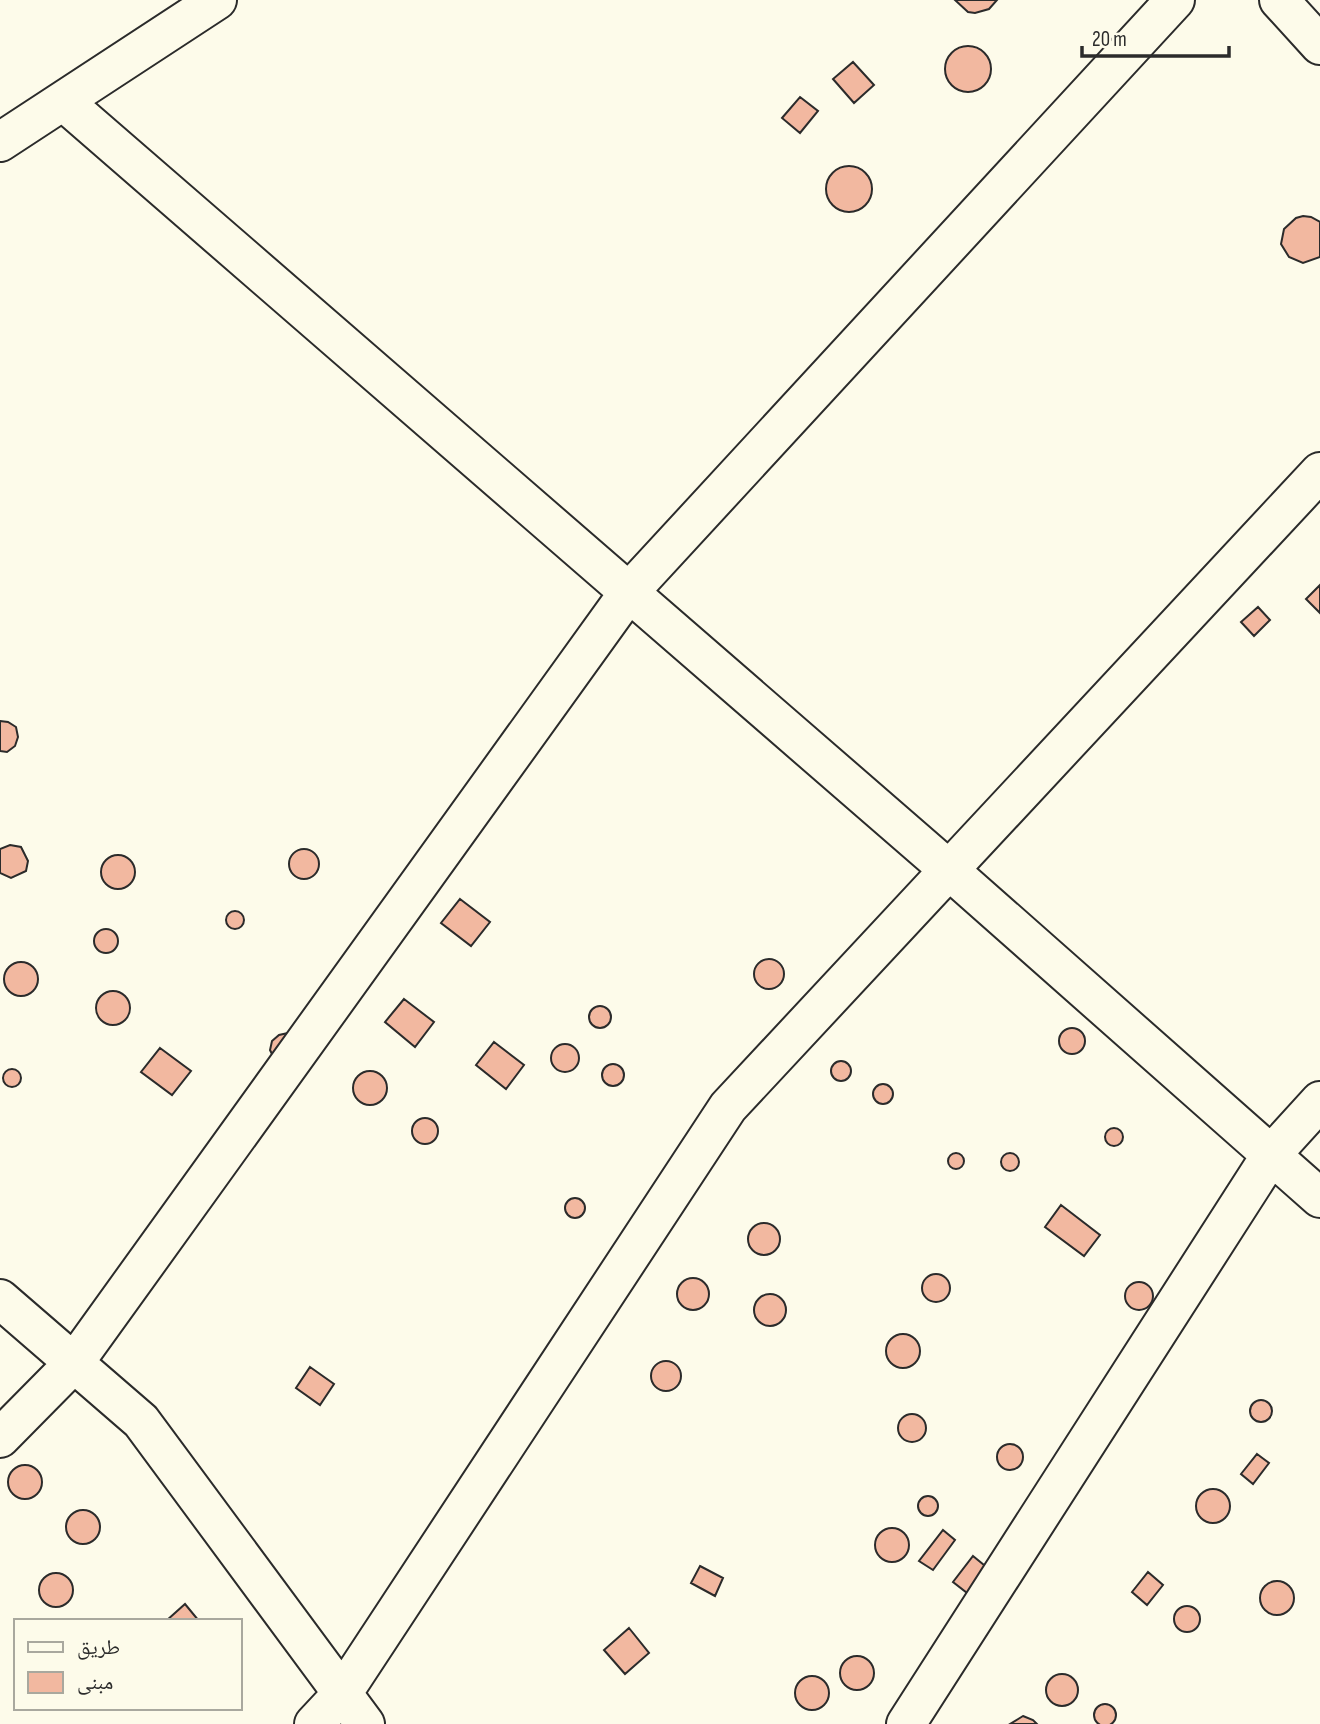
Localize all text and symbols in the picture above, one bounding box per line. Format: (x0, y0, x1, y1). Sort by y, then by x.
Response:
scale bar (1082, 14, 1229, 58)
text: 20 m (1092, 27, 1127, 52)
legend (14, 1619, 242, 1710)
text: طريق (77, 1635, 120, 1660)
text: مبنى (77, 1670, 113, 1695)

